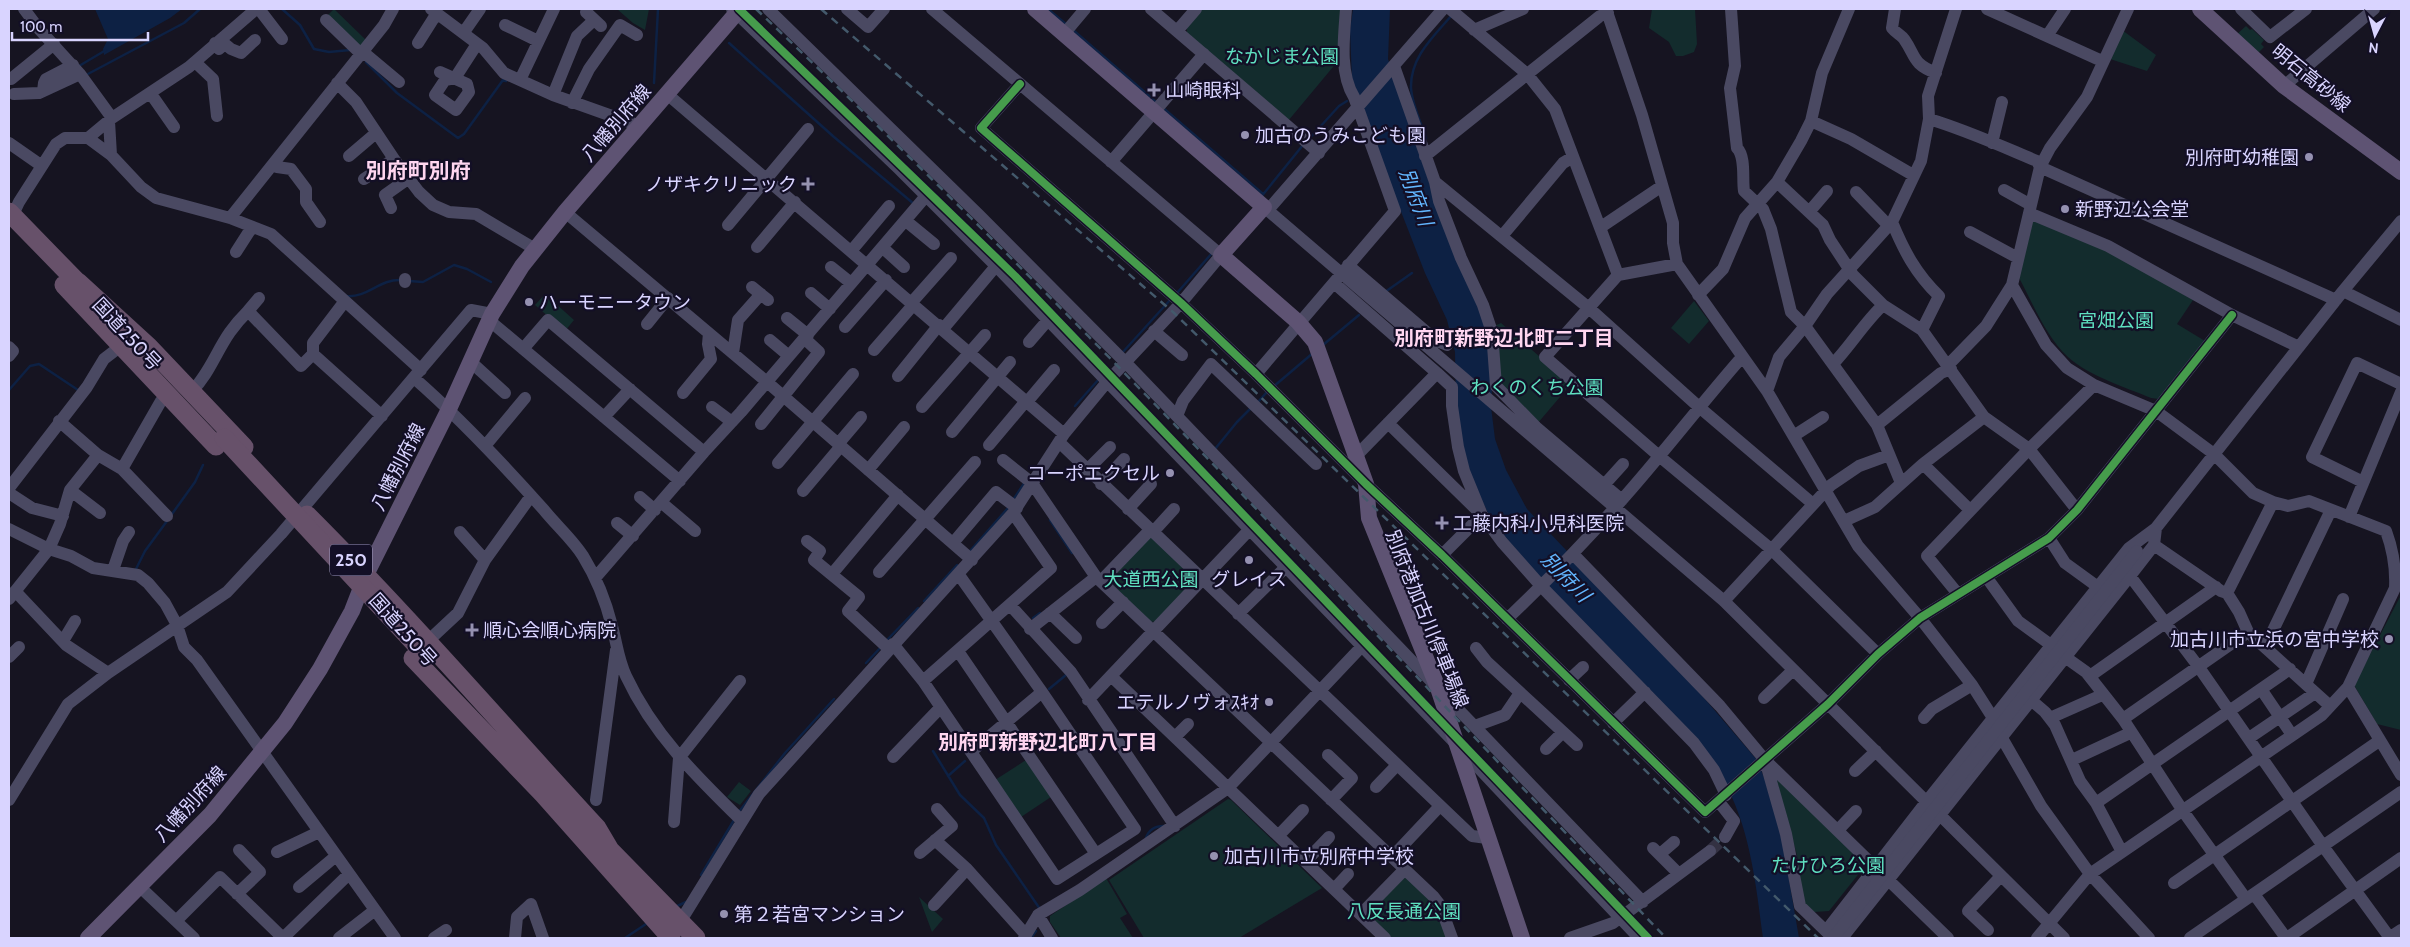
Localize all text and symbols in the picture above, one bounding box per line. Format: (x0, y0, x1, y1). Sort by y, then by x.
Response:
scale bar (12, 10, 149, 42)
north arrow (2350, 10, 2400, 60)
text: 100 m (20, 18, 62, 36)
text: N (2368, 38, 2380, 57)
street label: 明石高砂線 (2267, 39, 2355, 117)
park label: なかじま公園 (1225, 45, 1339, 68)
place label: 山崎眼科 (1165, 79, 1241, 102)
street label: 八幡別府線 (576, 80, 656, 166)
marker: 山崎眼科 (1147, 83, 1161, 97)
place label: 加古のうみこども園 (1255, 124, 1426, 147)
marker: 加古のうみこども園 (1239, 129, 1251, 141)
place label: 別府町幼稚園 (2185, 146, 2299, 169)
marker: 別府町幼稚園 (2303, 151, 2315, 163)
district label: 別府町別府 (366, 158, 471, 183)
water label: 別府川 (1394, 165, 1439, 231)
place label: ノザキクリニック (645, 173, 797, 196)
marker: ノザキクリニック (801, 177, 815, 191)
place label: 新野辺公会堂 (2075, 198, 2189, 221)
marker: 新野辺公会堂 (2059, 203, 2071, 215)
place label: ハーモニータウン (539, 291, 691, 314)
street label: 国道250号 (88, 293, 166, 375)
marker: ハーモニータウン (523, 296, 535, 308)
park label: 宮畑公園 (2078, 309, 2154, 332)
district label: 別府町新野辺北町二丁目 (1394, 326, 1614, 350)
park label: わくのくち公園 (1470, 376, 1604, 399)
street label: 八幡別府線 (366, 419, 430, 515)
place label: コーポエクセル (1027, 462, 1160, 485)
marker: コーポエクセル (1164, 467, 1176, 479)
place label: 工藤内科小児科医院 (1453, 512, 1624, 535)
marker: 工藤内科小児科医院 (1435, 516, 1449, 530)
street label: 別府港加古川停車場線 (1381, 527, 1473, 711)
road number: 250 (330, 544, 372, 576)
water label: 別府川 (1537, 547, 1597, 608)
marker: グレイス (1243, 554, 1255, 566)
park label: 大道西公園 (1103, 568, 1199, 591)
place label: グレイス (1211, 568, 1287, 591)
street label: 国道250号 (364, 589, 442, 671)
place label: 順心会順心病院 (483, 619, 616, 642)
marker: 順心会順心病院 (465, 623, 479, 637)
place label: 加古川市立浜の宮中学校 (2170, 628, 2379, 651)
marker: 加古川市立浜の宮中学校 (2383, 633, 2395, 645)
place label: エテルノヴォｽｷｵ (1116, 691, 1259, 714)
marker: エテルノヴォｽｷｵ (1263, 696, 1275, 708)
district label: 別府町新野辺北町八丁目 (938, 730, 1158, 754)
street label: 八幡別府線 (149, 761, 231, 847)
place label: 加古川市立別府中学校 (1224, 845, 1414, 868)
marker: 加古川市立別府中学校 (1208, 850, 1220, 862)
park label: たけひろ公園 (1771, 854, 1885, 877)
park label: 八反長通公園 (1347, 900, 1461, 923)
place label: 第２若宮マンション (734, 903, 905, 926)
marker: 第２若宮マンション (718, 908, 730, 920)

